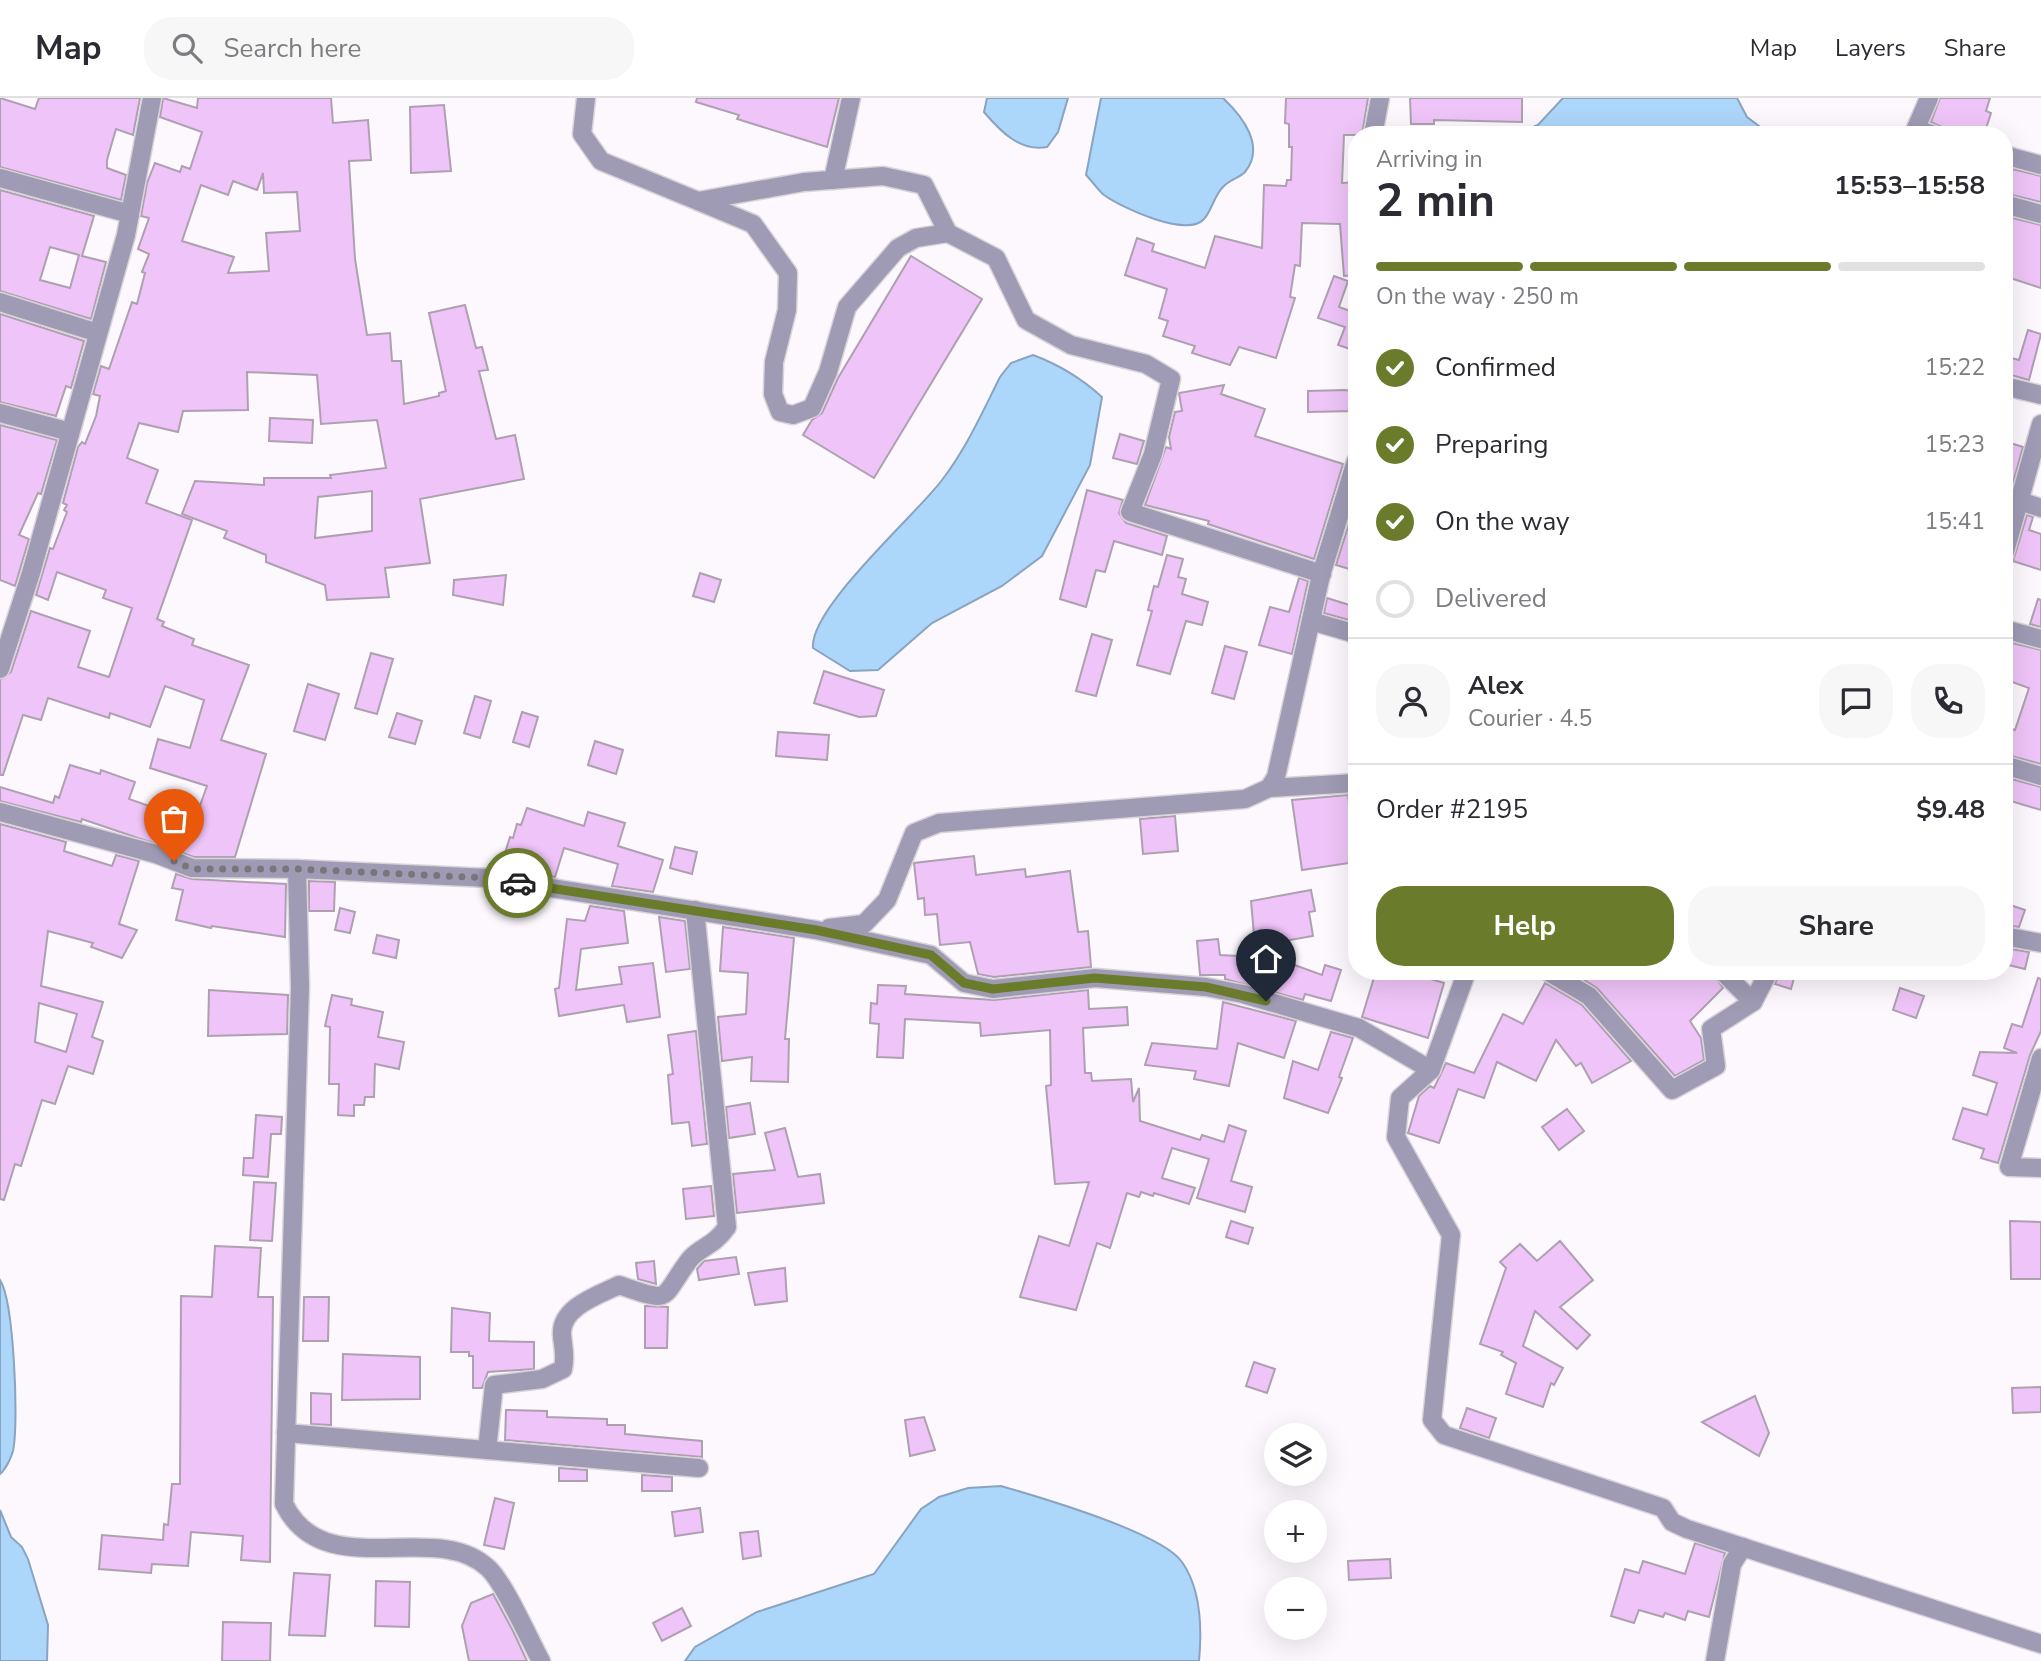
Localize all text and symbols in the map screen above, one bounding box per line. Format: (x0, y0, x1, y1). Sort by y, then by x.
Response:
search box (144, 17, 634, 80)
text: Map (35, 26, 102, 71)
icon: search (168, 29, 206, 67)
text: Search here (224, 31, 361, 66)
text: Map (1750, 32, 1797, 64)
text: Layers (1835, 32, 1906, 64)
text: Share (1944, 32, 2006, 64)
text: Arriving in (1376, 144, 1483, 175)
text: 15:53–15:58 (1834, 168, 1985, 203)
text: 2 min (1376, 169, 1495, 232)
text: On the way · 250 m (1376, 281, 1579, 312)
icon: check (1376, 349, 1414, 387)
text: Confirmed (1435, 350, 1556, 385)
text: 15:22 (1925, 352, 1985, 383)
icon: check (1376, 426, 1414, 464)
text: Preparing (1435, 427, 1548, 462)
text: 15:23 (1925, 429, 1985, 460)
icon: check (1376, 503, 1414, 541)
text: On the way (1435, 504, 1569, 539)
text: 15:41 (1925, 506, 1985, 537)
text: Delivered (1435, 581, 1547, 616)
button: person (1376, 664, 1450, 738)
button: chat (1819, 664, 1893, 738)
button: phone (1911, 664, 1985, 738)
text: Alex (1468, 668, 1524, 703)
text: Courier · 4.5 (1468, 703, 1592, 734)
pin (144, 789, 204, 861)
text: Order #2195 (1376, 792, 1528, 827)
text: $9.48 (1916, 792, 1985, 827)
icon: bag (155, 800, 193, 838)
courier (483, 848, 553, 918)
icon: car (499, 864, 537, 902)
button: Help (1376, 886, 1674, 966)
button: Share (1688, 886, 1985, 966)
pin (1236, 929, 1296, 1001)
icon: home (1247, 940, 1285, 978)
map controls (1264, 1423, 1327, 1640)
button: layers (1264, 1423, 1327, 1486)
button: + (1264, 1500, 1327, 1563)
button: − (1264, 1577, 1327, 1640)

